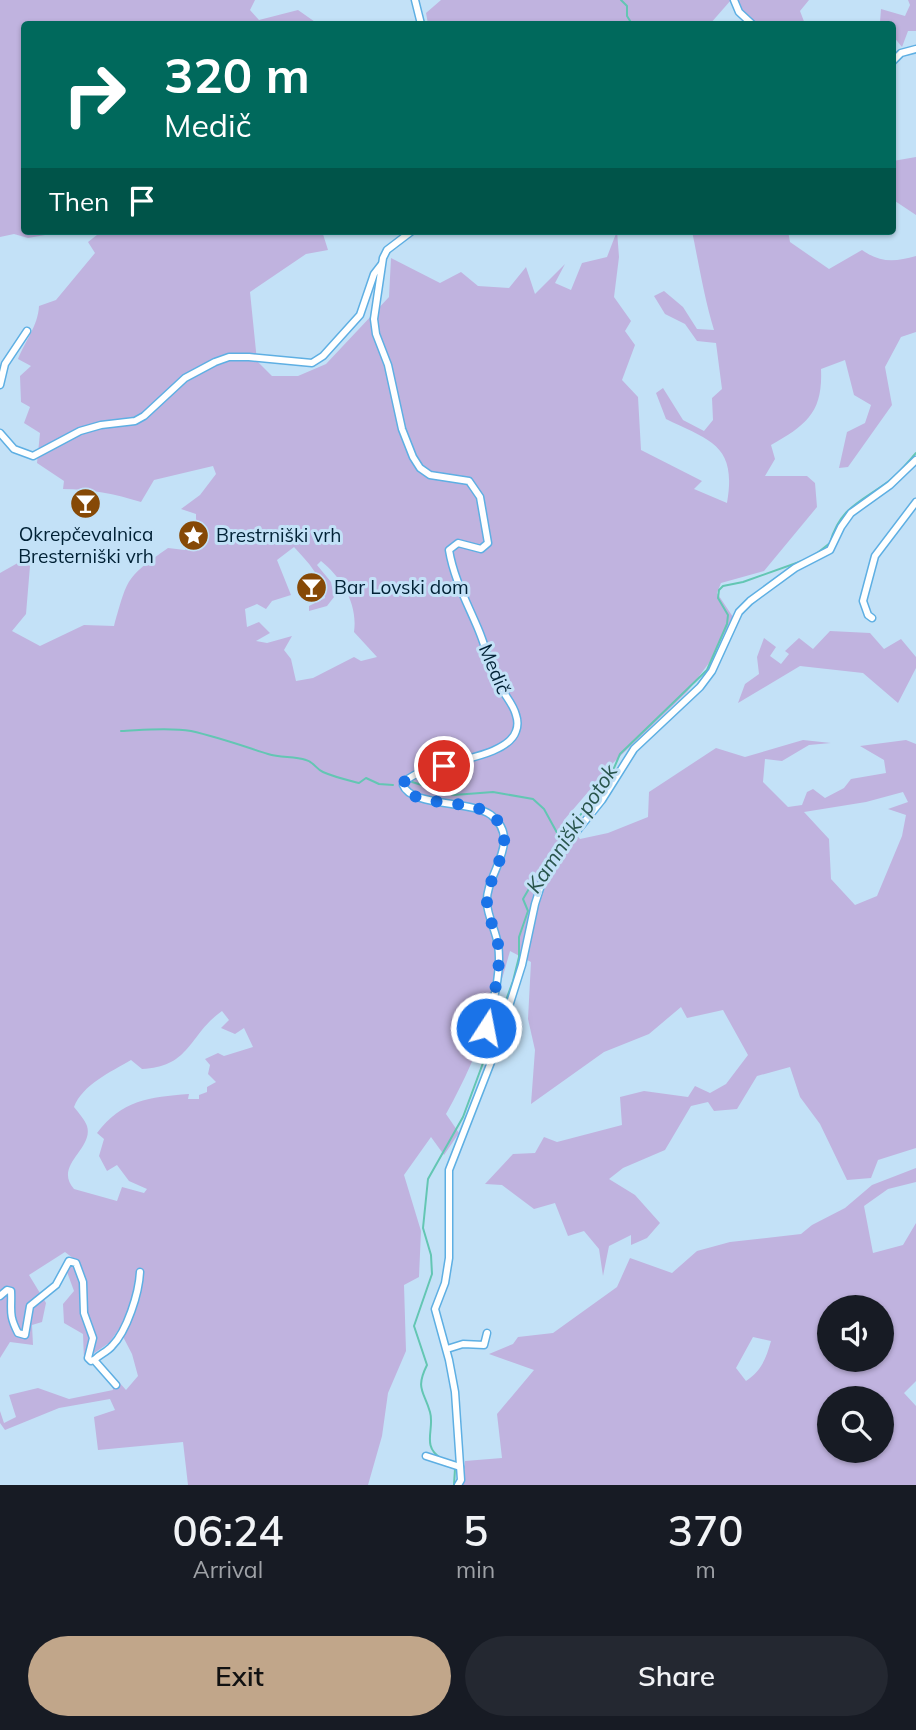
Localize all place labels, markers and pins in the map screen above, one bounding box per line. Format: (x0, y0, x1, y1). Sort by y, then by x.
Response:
bar icon: Okrepčevalnica Bresterniški vrh (69, 486, 103, 520)
place icon: Brestrniški vrh (176, 518, 210, 552)
place label: Okrepčevalnica Bresterniški vrh (18, 522, 154, 568)
place label: Brestrniški vrh (216, 523, 341, 547)
bar icon: Bar Lovski dom (294, 570, 328, 604)
place label: Bar Lovski dom (334, 575, 469, 599)
pin (414, 736, 474, 796)

